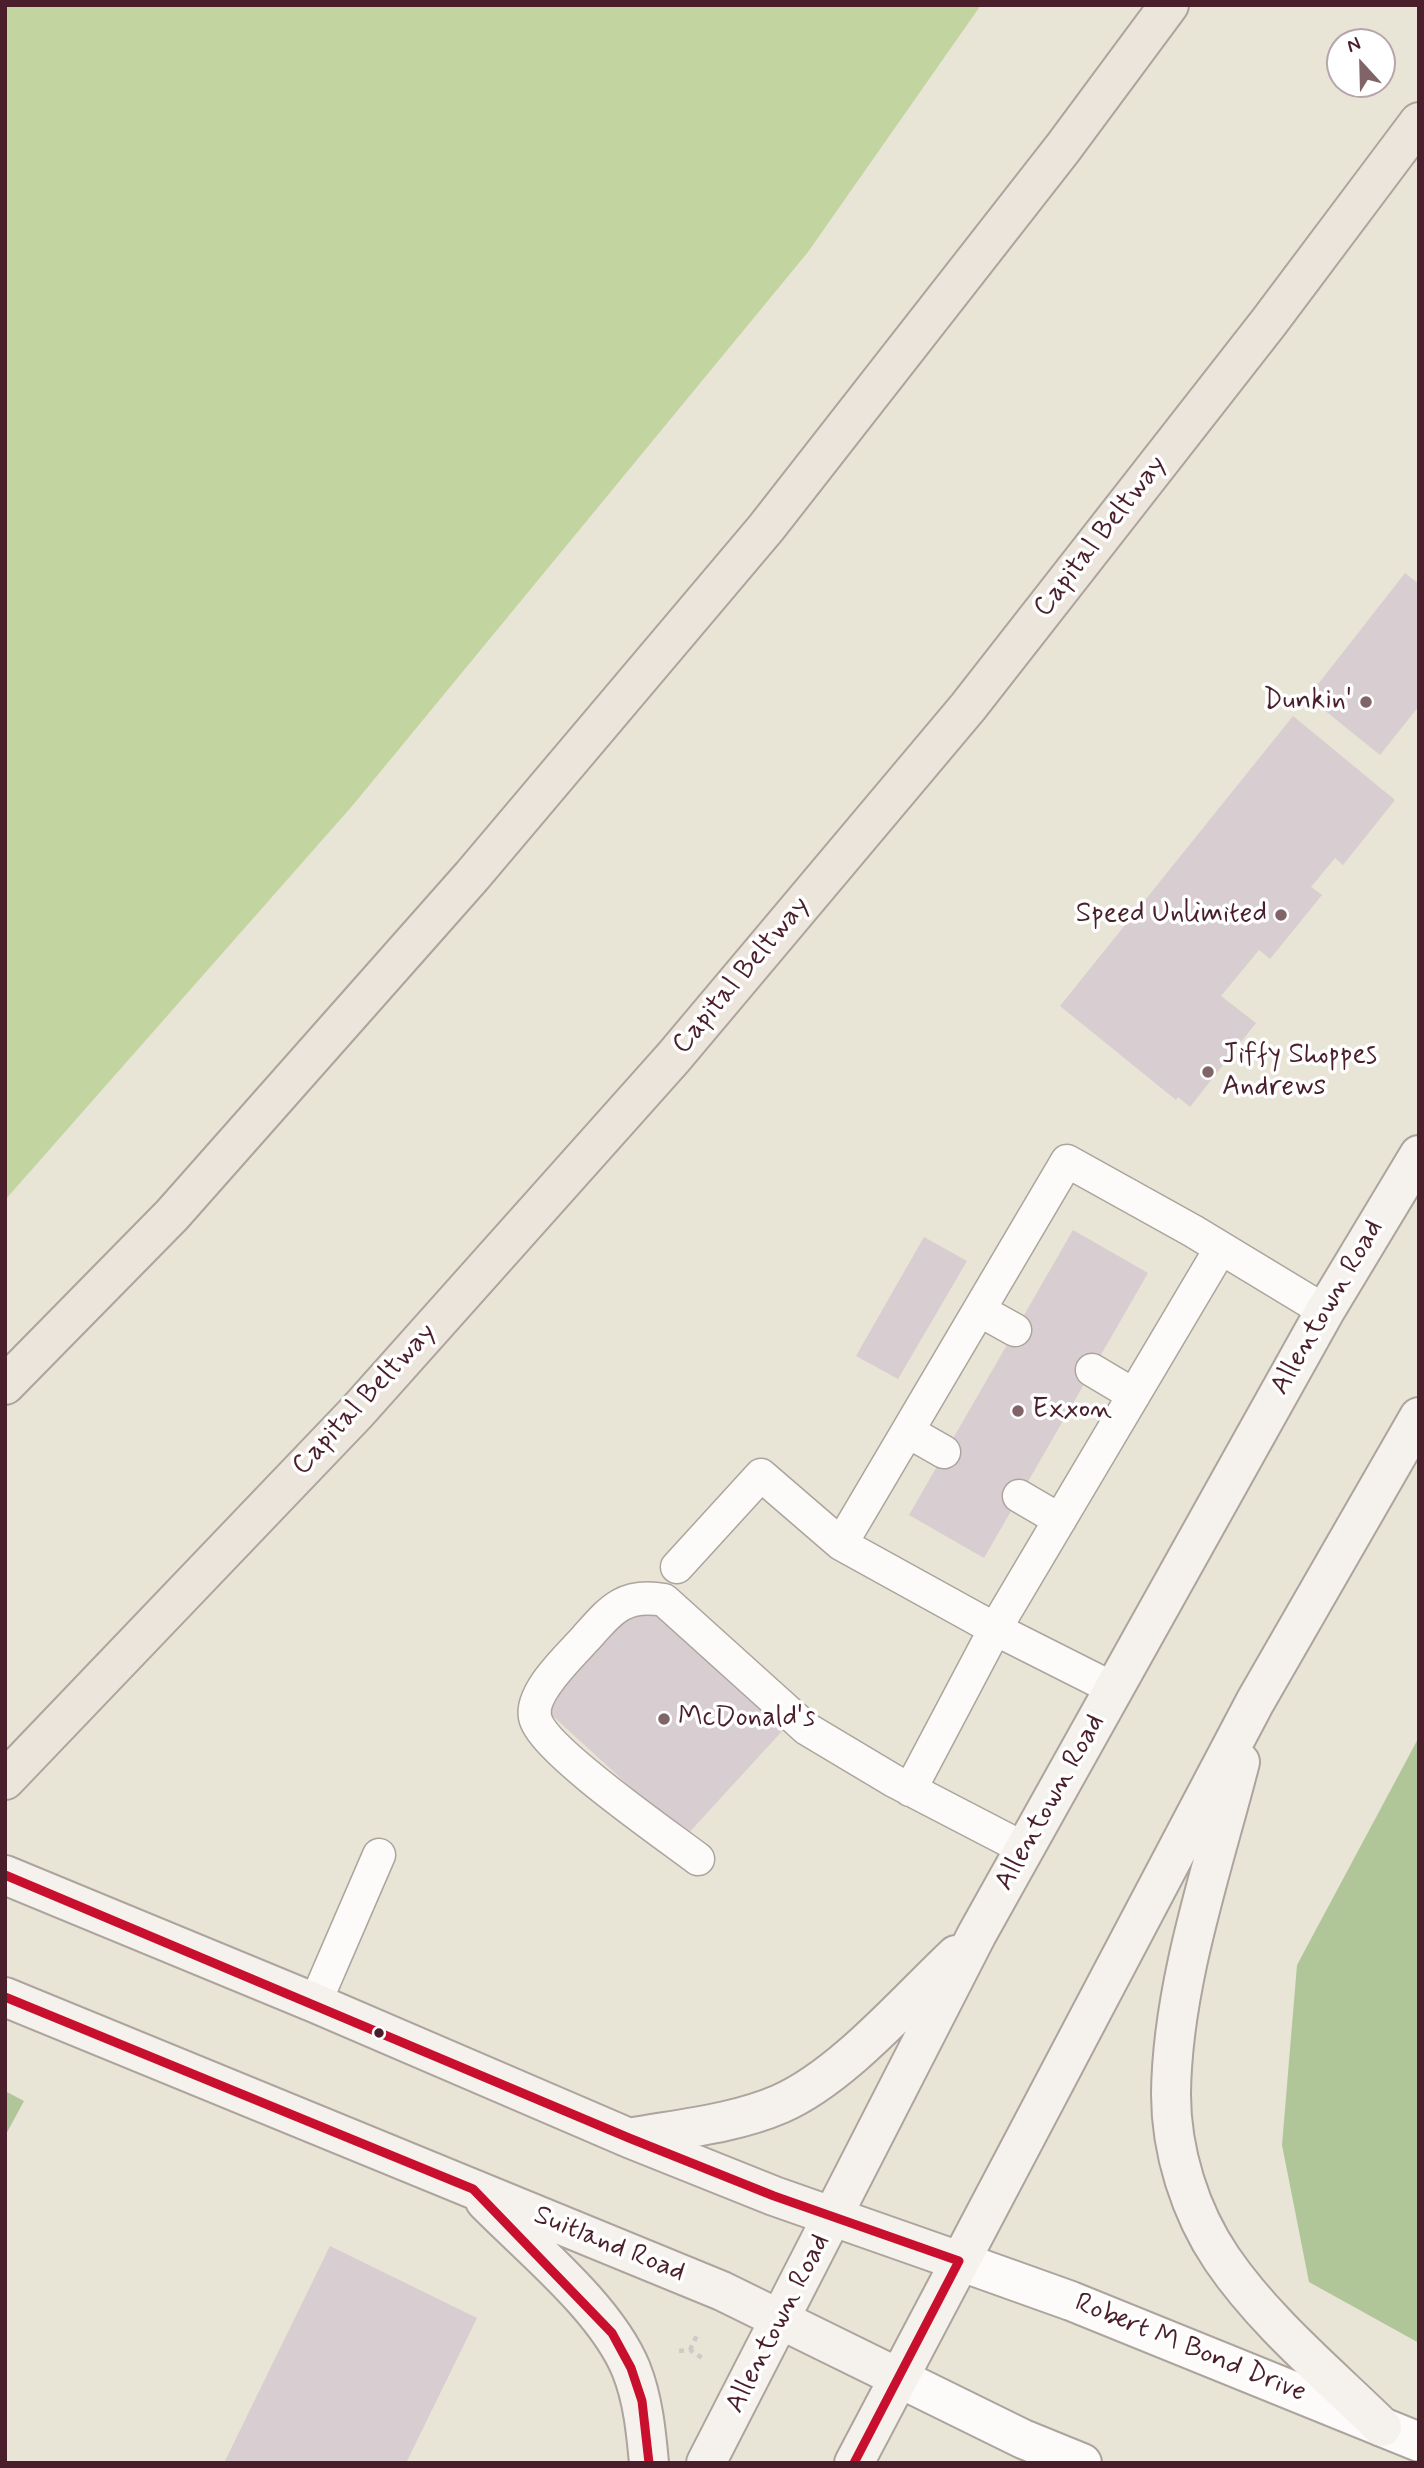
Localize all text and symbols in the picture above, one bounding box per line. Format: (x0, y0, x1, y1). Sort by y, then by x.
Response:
north arrow (1326, 28, 1396, 98)
text: N (1343, 31, 1364, 59)
street label: Capital Beltway (1027, 449, 1175, 625)
place label: Dunkin' (1263, 685, 1352, 719)
marker: Dunkin' (1358, 694, 1374, 710)
street label: Capital Beltway (666, 890, 818, 1062)
place label: Speed Unlimited (1076, 898, 1267, 932)
marker: Speed Unlimited (1273, 907, 1289, 923)
place label: Jiffy Shoppes Andrews (1222, 1039, 1377, 1105)
marker: Jiffy Shoppes Andrews (1200, 1064, 1216, 1080)
street label: Allentown Road (1264, 1215, 1392, 1401)
street label: Capital Beltway (286, 1317, 444, 1483)
place label: Exxon (1032, 1394, 1112, 1428)
marker: Exxon (1010, 1403, 1026, 1419)
place label: McDonald's (678, 1702, 815, 1736)
street label: Allentown Road (989, 1709, 1113, 1897)
marker: McDonald's (656, 1711, 672, 1727)
unlabelled marker (372, 2026, 386, 2040)
street label: Suitland Road (529, 2199, 689, 2291)
street label: Allentown Road (719, 2229, 839, 2419)
street label: Robert M Bond Drive (1069, 2287, 1311, 2411)

